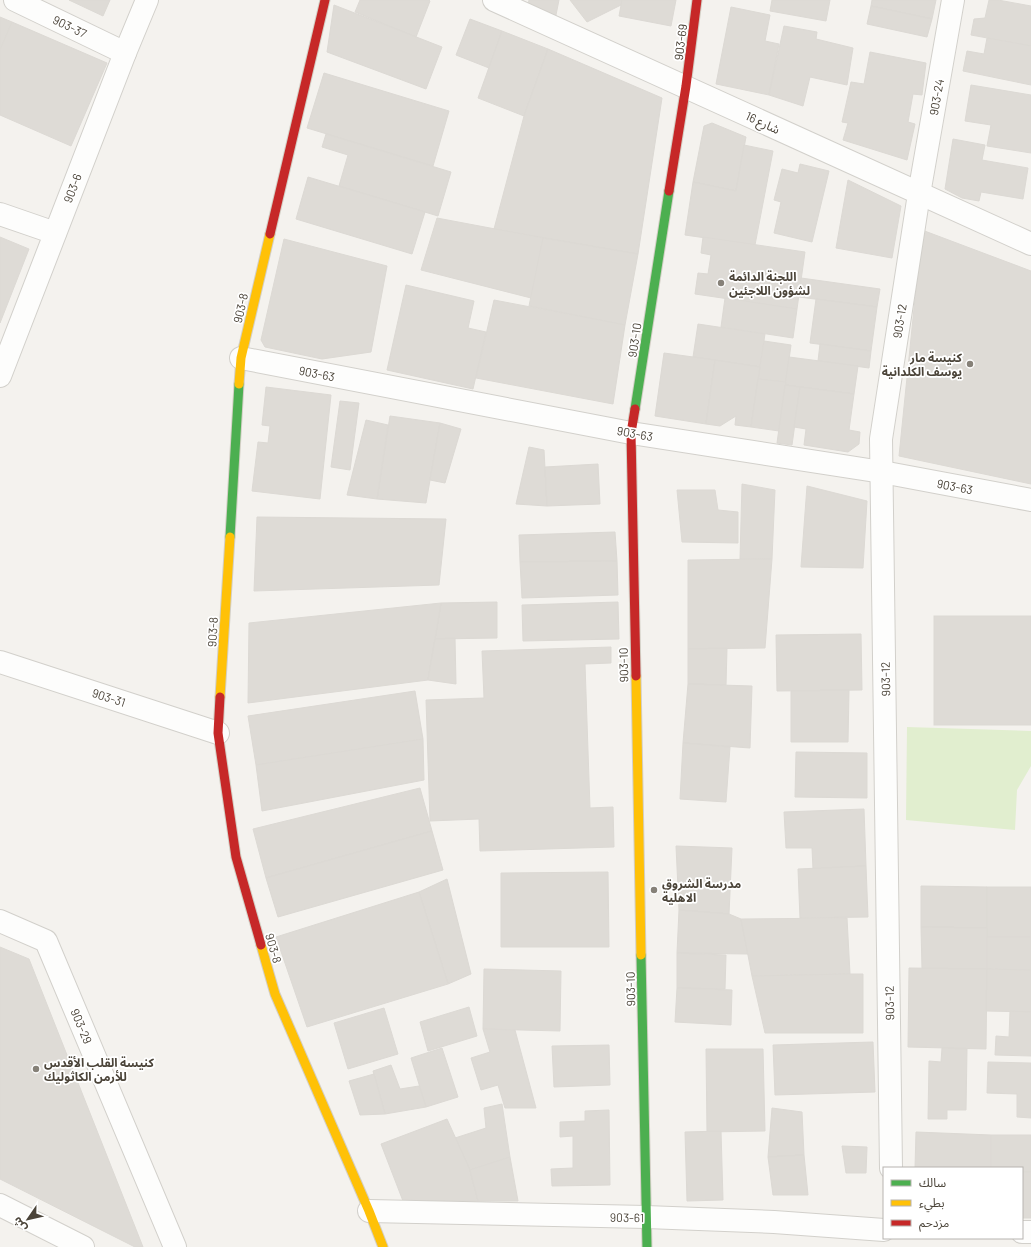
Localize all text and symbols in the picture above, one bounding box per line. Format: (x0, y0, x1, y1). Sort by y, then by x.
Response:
street label: 903-37 (51, 12, 89, 40)
street label: 903-69 (671, 23, 689, 61)
street label: 903-24 (926, 78, 946, 116)
street label: شارع 16 (742, 108, 782, 139)
street label: 903-6 (60, 171, 84, 205)
place label: اللجنة الدائمة لشؤون اللاجئين (729, 269, 810, 298)
marker: اللجنة الدائمة لشؤون اللاجئين (716, 278, 726, 288)
street label: 903-8 (230, 292, 250, 324)
street label: 903-12 (889, 303, 909, 339)
street label: 903-10 (624, 322, 644, 358)
place label: كنيسة مار يوسف الكلدانية (882, 350, 963, 379)
marker: كنيسة مار يوسف الكلدانية (965, 359, 975, 369)
street label: 903-63 (298, 363, 336, 383)
street label: 903-63 (616, 423, 654, 443)
street label: 903-63 (936, 476, 974, 496)
street label: 903-8 (204, 617, 220, 647)
street label: 903-10 (616, 647, 630, 683)
street label: 903-12 (878, 662, 892, 696)
street label: 903-31 (91, 685, 127, 709)
place label: مدرسة الشروق الاهلية (662, 876, 741, 905)
marker: مدرسة الشروق الاهلية (649, 885, 659, 895)
street label: 903-8 (263, 932, 285, 964)
street label: 903-10 (623, 971, 637, 1007)
street label: 903-12 (882, 986, 896, 1020)
street label: 903-29 (68, 1006, 96, 1046)
place label: كنيسة القلب الأقدس للأرمن الكاثوليك (44, 1055, 154, 1084)
marker: كنيسة القلب الأقدس للأرمن الكاثوليك (31, 1064, 41, 1074)
legend (883, 1167, 1023, 1239)
text: سالك (919, 1175, 946, 1189)
text: بطيء (919, 1195, 945, 1213)
north arrow (8, 1199, 48, 1239)
street label: 903-61 (610, 1210, 644, 1224)
text: ش (10, 1214, 30, 1235)
text: مزدحم (919, 1215, 949, 1232)

